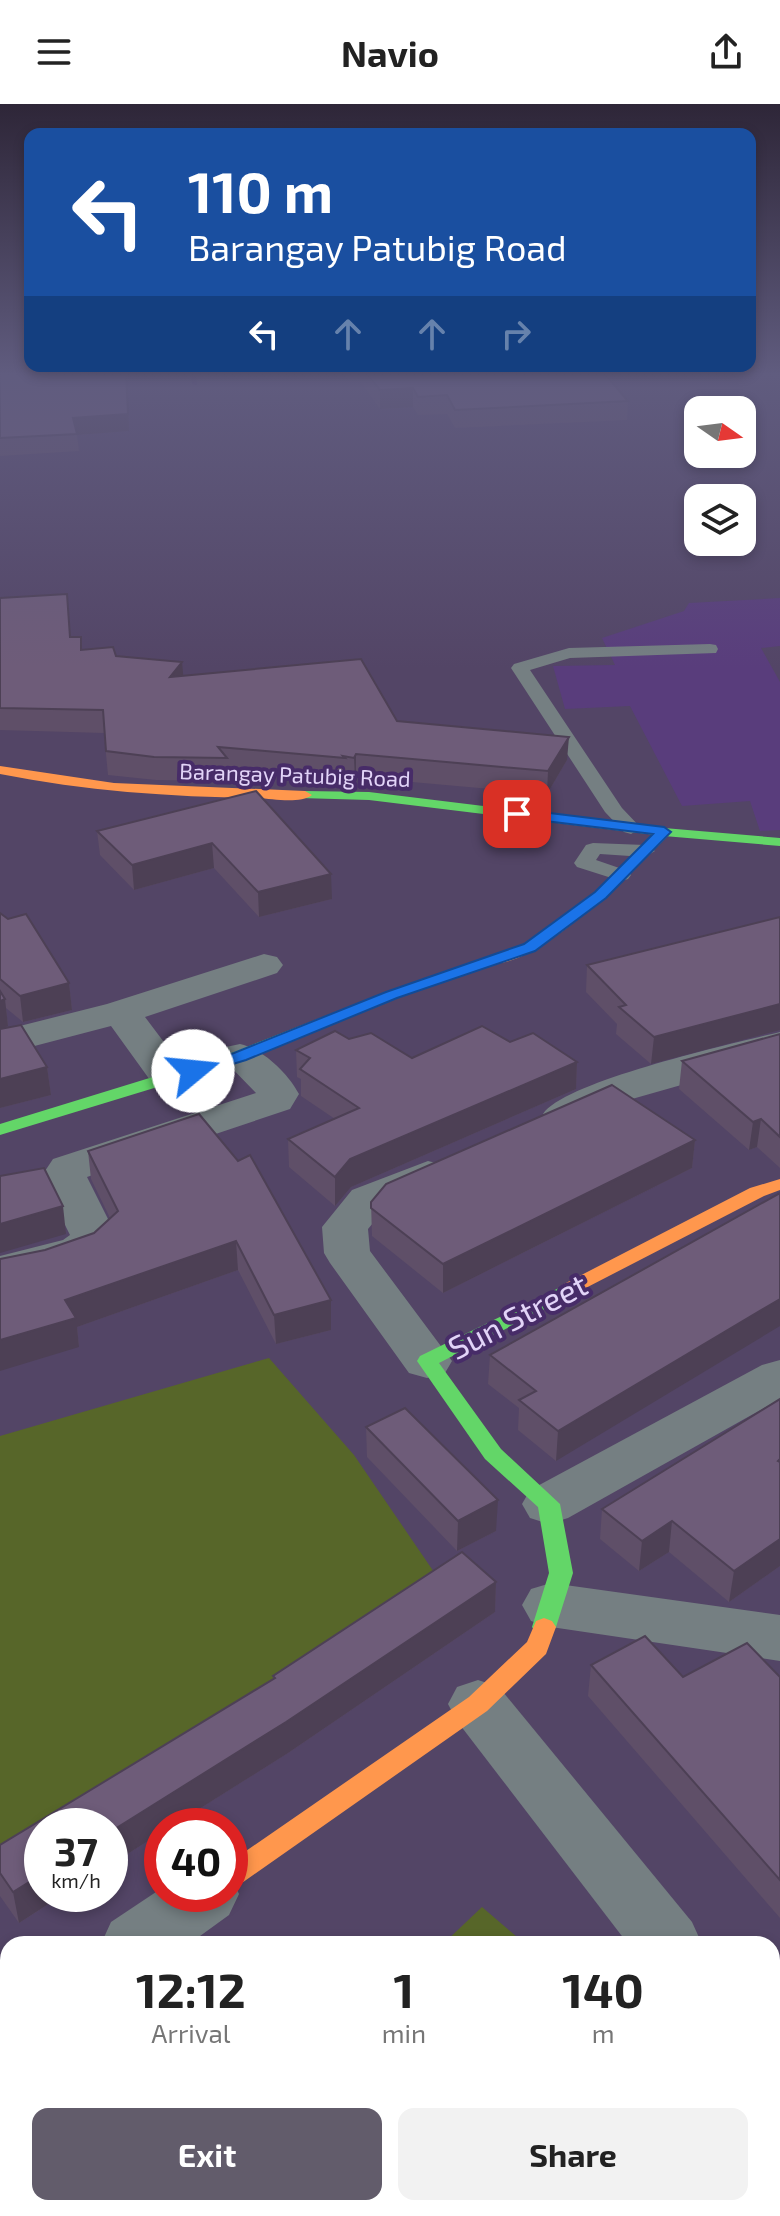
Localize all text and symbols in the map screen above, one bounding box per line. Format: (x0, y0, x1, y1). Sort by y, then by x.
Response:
icon: menu (32, 30, 76, 74)
icon: share (704, 30, 748, 74)
text: Navio (341, 31, 439, 74)
text: 110 m (188, 157, 333, 224)
icon: left (56, 160, 160, 264)
text: Barangay Patubig Road (188, 225, 567, 268)
icon: left (242, 312, 286, 356)
icon: ahead (326, 312, 370, 356)
icon: ahead (410, 312, 454, 356)
icon: right (494, 312, 538, 356)
north arrow (684, 396, 756, 468)
map controls (684, 396, 756, 556)
button: layers (684, 484, 756, 556)
street label: Barangay Patubig Road (179, 757, 411, 791)
pin (483, 780, 551, 848)
icon: arrive (495, 792, 539, 836)
position arrow (151, 1029, 235, 1113)
street label: Sun Street (441, 1264, 593, 1366)
speed limit sign: 40 (144, 1808, 248, 1912)
text: 37 (54, 1826, 98, 1874)
text: km/h (51, 1868, 101, 1892)
text: 12:12 (136, 1960, 246, 2018)
text: 1 (394, 1960, 414, 2018)
text: 140 (562, 1960, 644, 2018)
text: Arrival (151, 2017, 230, 2048)
text: min (382, 2017, 426, 2048)
text: m (592, 2017, 614, 2048)
button: Exit (32, 2108, 382, 2200)
button: Share (398, 2108, 748, 2200)

